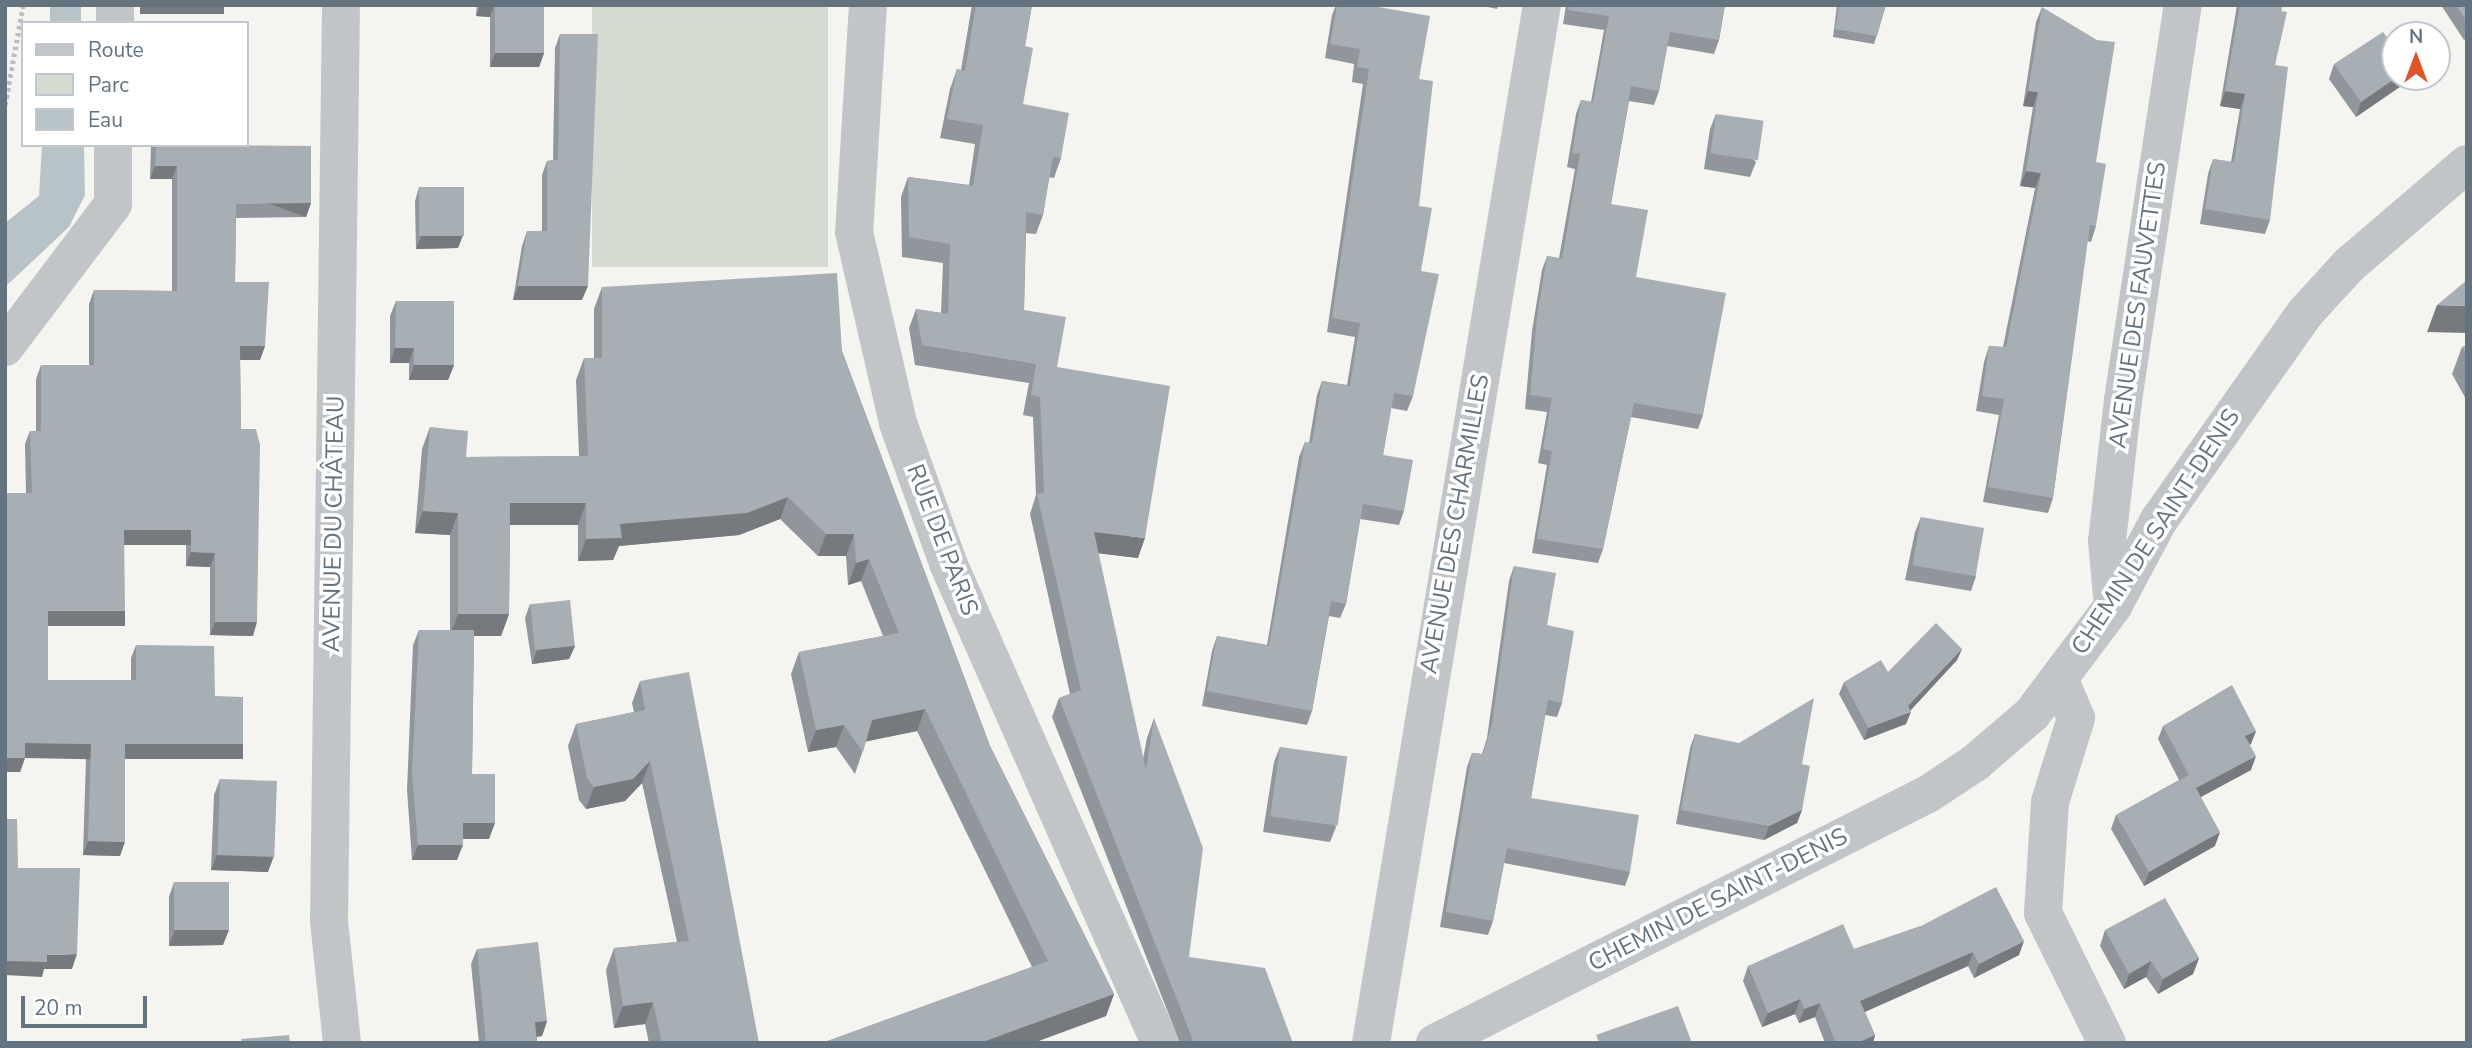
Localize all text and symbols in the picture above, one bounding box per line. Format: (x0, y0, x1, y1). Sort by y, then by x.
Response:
legend (21, 21, 248, 147)
north arrow (2381, 21, 2451, 91)
text: N (2409, 24, 2423, 50)
text: Route (88, 36, 144, 64)
text: Parc (88, 71, 129, 99)
text: Eau (88, 106, 123, 134)
street label: AVENUE DES FAUVETTES (2104, 160, 2172, 450)
street label: AVENUE DES CHARMILLES (1414, 372, 1496, 676)
street label: AVENUE DU CHÂTEAU (317, 395, 351, 653)
street label: CHEMIN DE SAINT-DENIS (2066, 404, 2246, 660)
street label: RUE DE PARIS (900, 460, 984, 620)
street label: CHEMIN DE SAINT-DENIS (1584, 822, 1852, 978)
scale bar (24, 982, 150, 1026)
text: 20 m (34, 994, 83, 1022)

